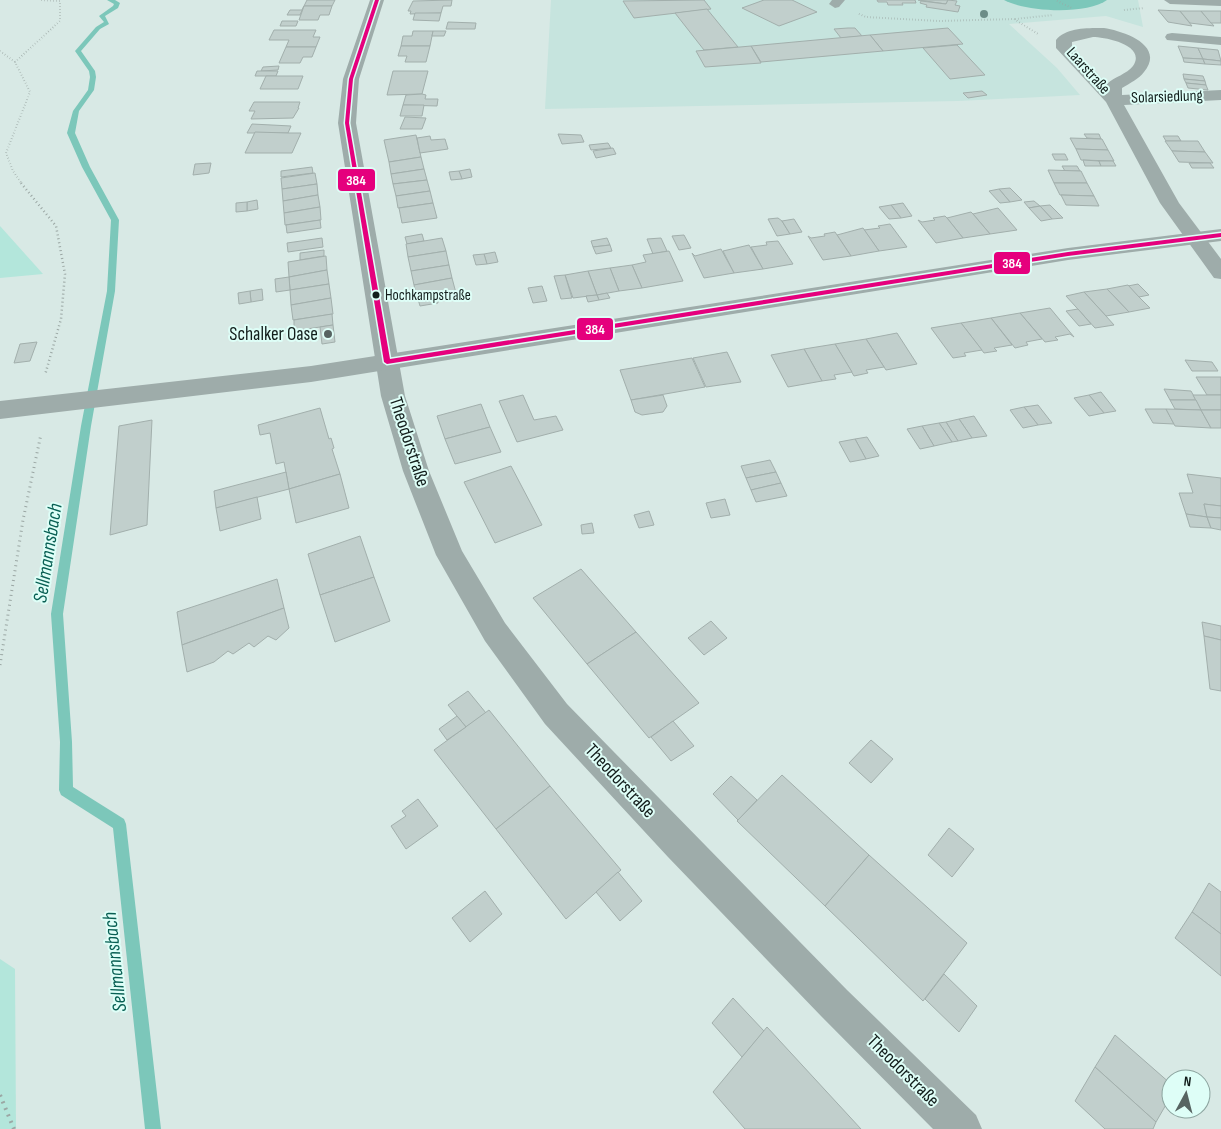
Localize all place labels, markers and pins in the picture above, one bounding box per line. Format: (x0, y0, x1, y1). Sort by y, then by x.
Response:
place label: Hochkampstraße (385, 286, 471, 305)
marker: Hochkampstraße (371, 290, 381, 300)
place label: Schalker Oase (229, 323, 318, 346)
marker: Schalker Oase (322, 328, 334, 340)

